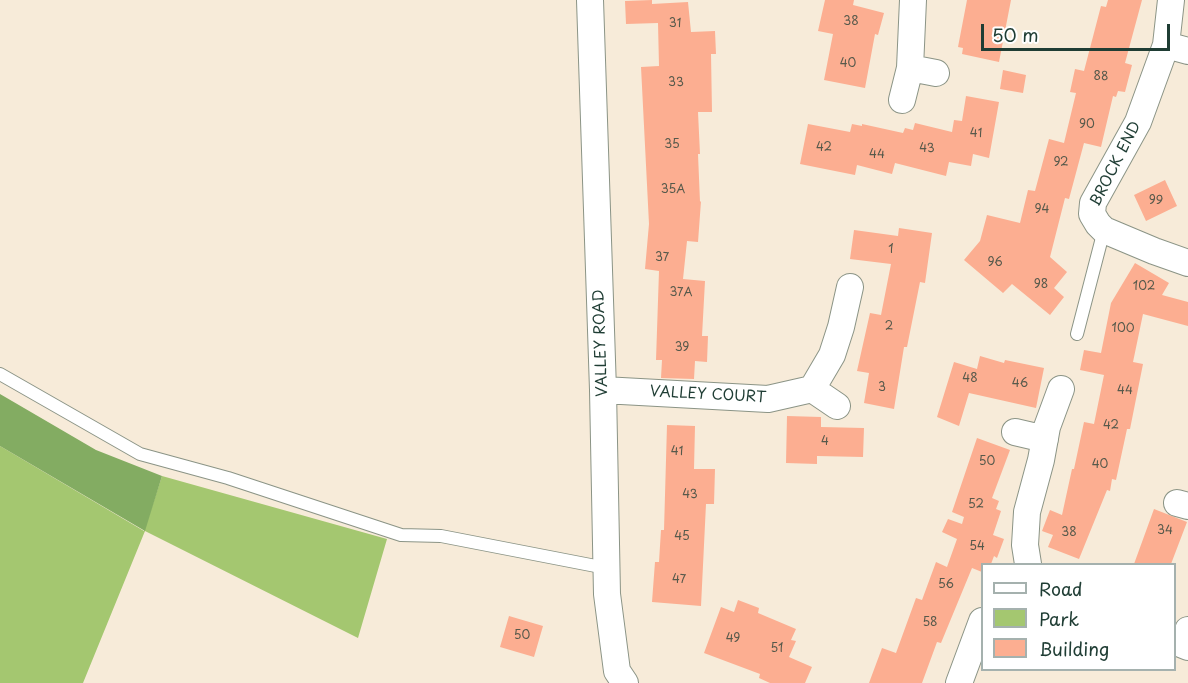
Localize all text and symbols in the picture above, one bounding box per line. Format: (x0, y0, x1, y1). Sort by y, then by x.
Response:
scale bar (984, 12, 1173, 50)
house number: 38 (843, 15, 859, 29)
house number: 31 (669, 17, 681, 31)
text: 50 m (992, 21, 1039, 48)
house number: 40 (840, 57, 856, 71)
house number: 88 (1094, 70, 1108, 84)
house number: 33 (668, 76, 684, 90)
house number: 90 (1079, 118, 1095, 132)
street label: BROCK END (1087, 119, 1145, 209)
house number: 41 (970, 127, 982, 141)
house number: 35 (664, 138, 680, 152)
house number: 42 (816, 141, 832, 155)
house number: 43 (919, 142, 935, 156)
house number: 44 (869, 148, 885, 162)
house number: 92 (1053, 156, 1069, 170)
house number: 35A (661, 183, 685, 197)
house number: 99 (1149, 194, 1163, 208)
house number: 94 (1035, 203, 1049, 217)
house number: 1 (888, 243, 894, 257)
house number: 37 (655, 251, 669, 265)
house number: 96 (987, 256, 1003, 270)
house number: 98 (1034, 278, 1048, 292)
house number: 102 (1133, 280, 1155, 294)
house number: 37A (669, 286, 693, 300)
street label: VALLEY ROAD (590, 289, 612, 397)
house number: 2 (885, 320, 893, 334)
house number: 100 (1112, 322, 1134, 336)
house number: 39 (675, 341, 689, 355)
house number: 48 (962, 372, 978, 386)
house number: 46 (1012, 377, 1028, 391)
house number: 3 (878, 381, 886, 395)
street label: VALLEY COURT (649, 383, 767, 407)
house number: 44 (1117, 384, 1133, 398)
house number: 42 (1103, 419, 1119, 433)
house number: 4 (821, 435, 829, 449)
house number: 41 (671, 445, 683, 459)
house number: 50 (979, 455, 995, 469)
house number: 40 (1092, 458, 1108, 472)
house number: 43 (682, 488, 698, 502)
house number: 52 (968, 498, 984, 512)
house number: 34 (1157, 524, 1173, 538)
house number: 38 (1061, 526, 1077, 540)
house number: 45 (674, 530, 690, 544)
house number: 54 (969, 540, 985, 554)
legend (981, 563, 1176, 671)
house number: 47 (672, 573, 686, 587)
text: Road (1039, 575, 1083, 602)
house number: 56 (938, 578, 954, 592)
text: Park (1039, 605, 1079, 632)
house number: 58 (922, 616, 938, 630)
house number: 50 (514, 629, 530, 643)
house number: 49 (726, 632, 740, 646)
text: Building (1039, 635, 1109, 662)
house number: 51 (771, 642, 783, 656)

